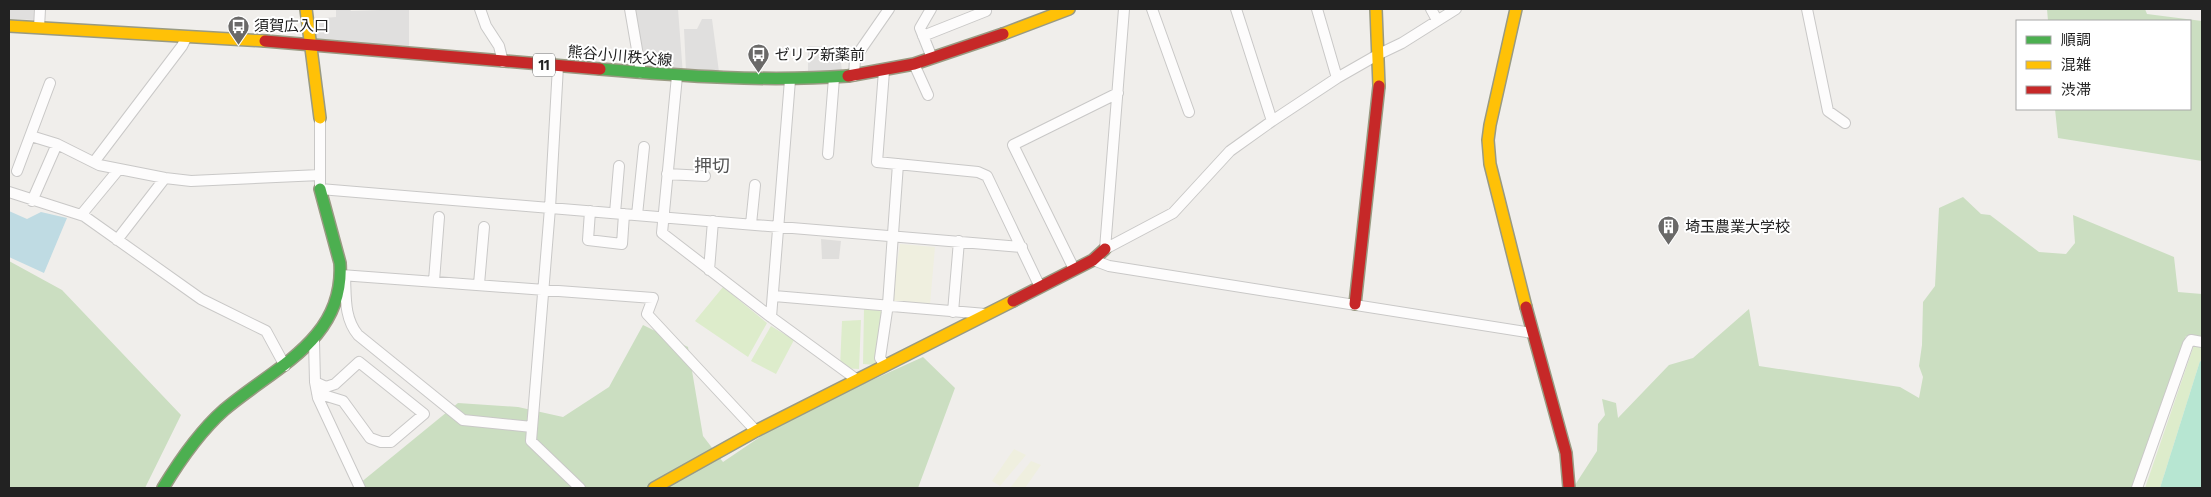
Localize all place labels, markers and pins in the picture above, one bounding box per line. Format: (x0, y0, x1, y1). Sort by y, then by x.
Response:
bus stop icon: 須賀広入口 (226, 14, 250, 45)
place label: 須賀広入口 (254, 17, 329, 35)
bus stop icon: ゼリア新薬前 (747, 43, 771, 74)
place label: ゼリア新薬前 (775, 46, 865, 64)
building icon: 埼玉農業大学校 (1657, 215, 1681, 246)
place label: 埼玉農業大学校 (1685, 218, 1790, 236)

